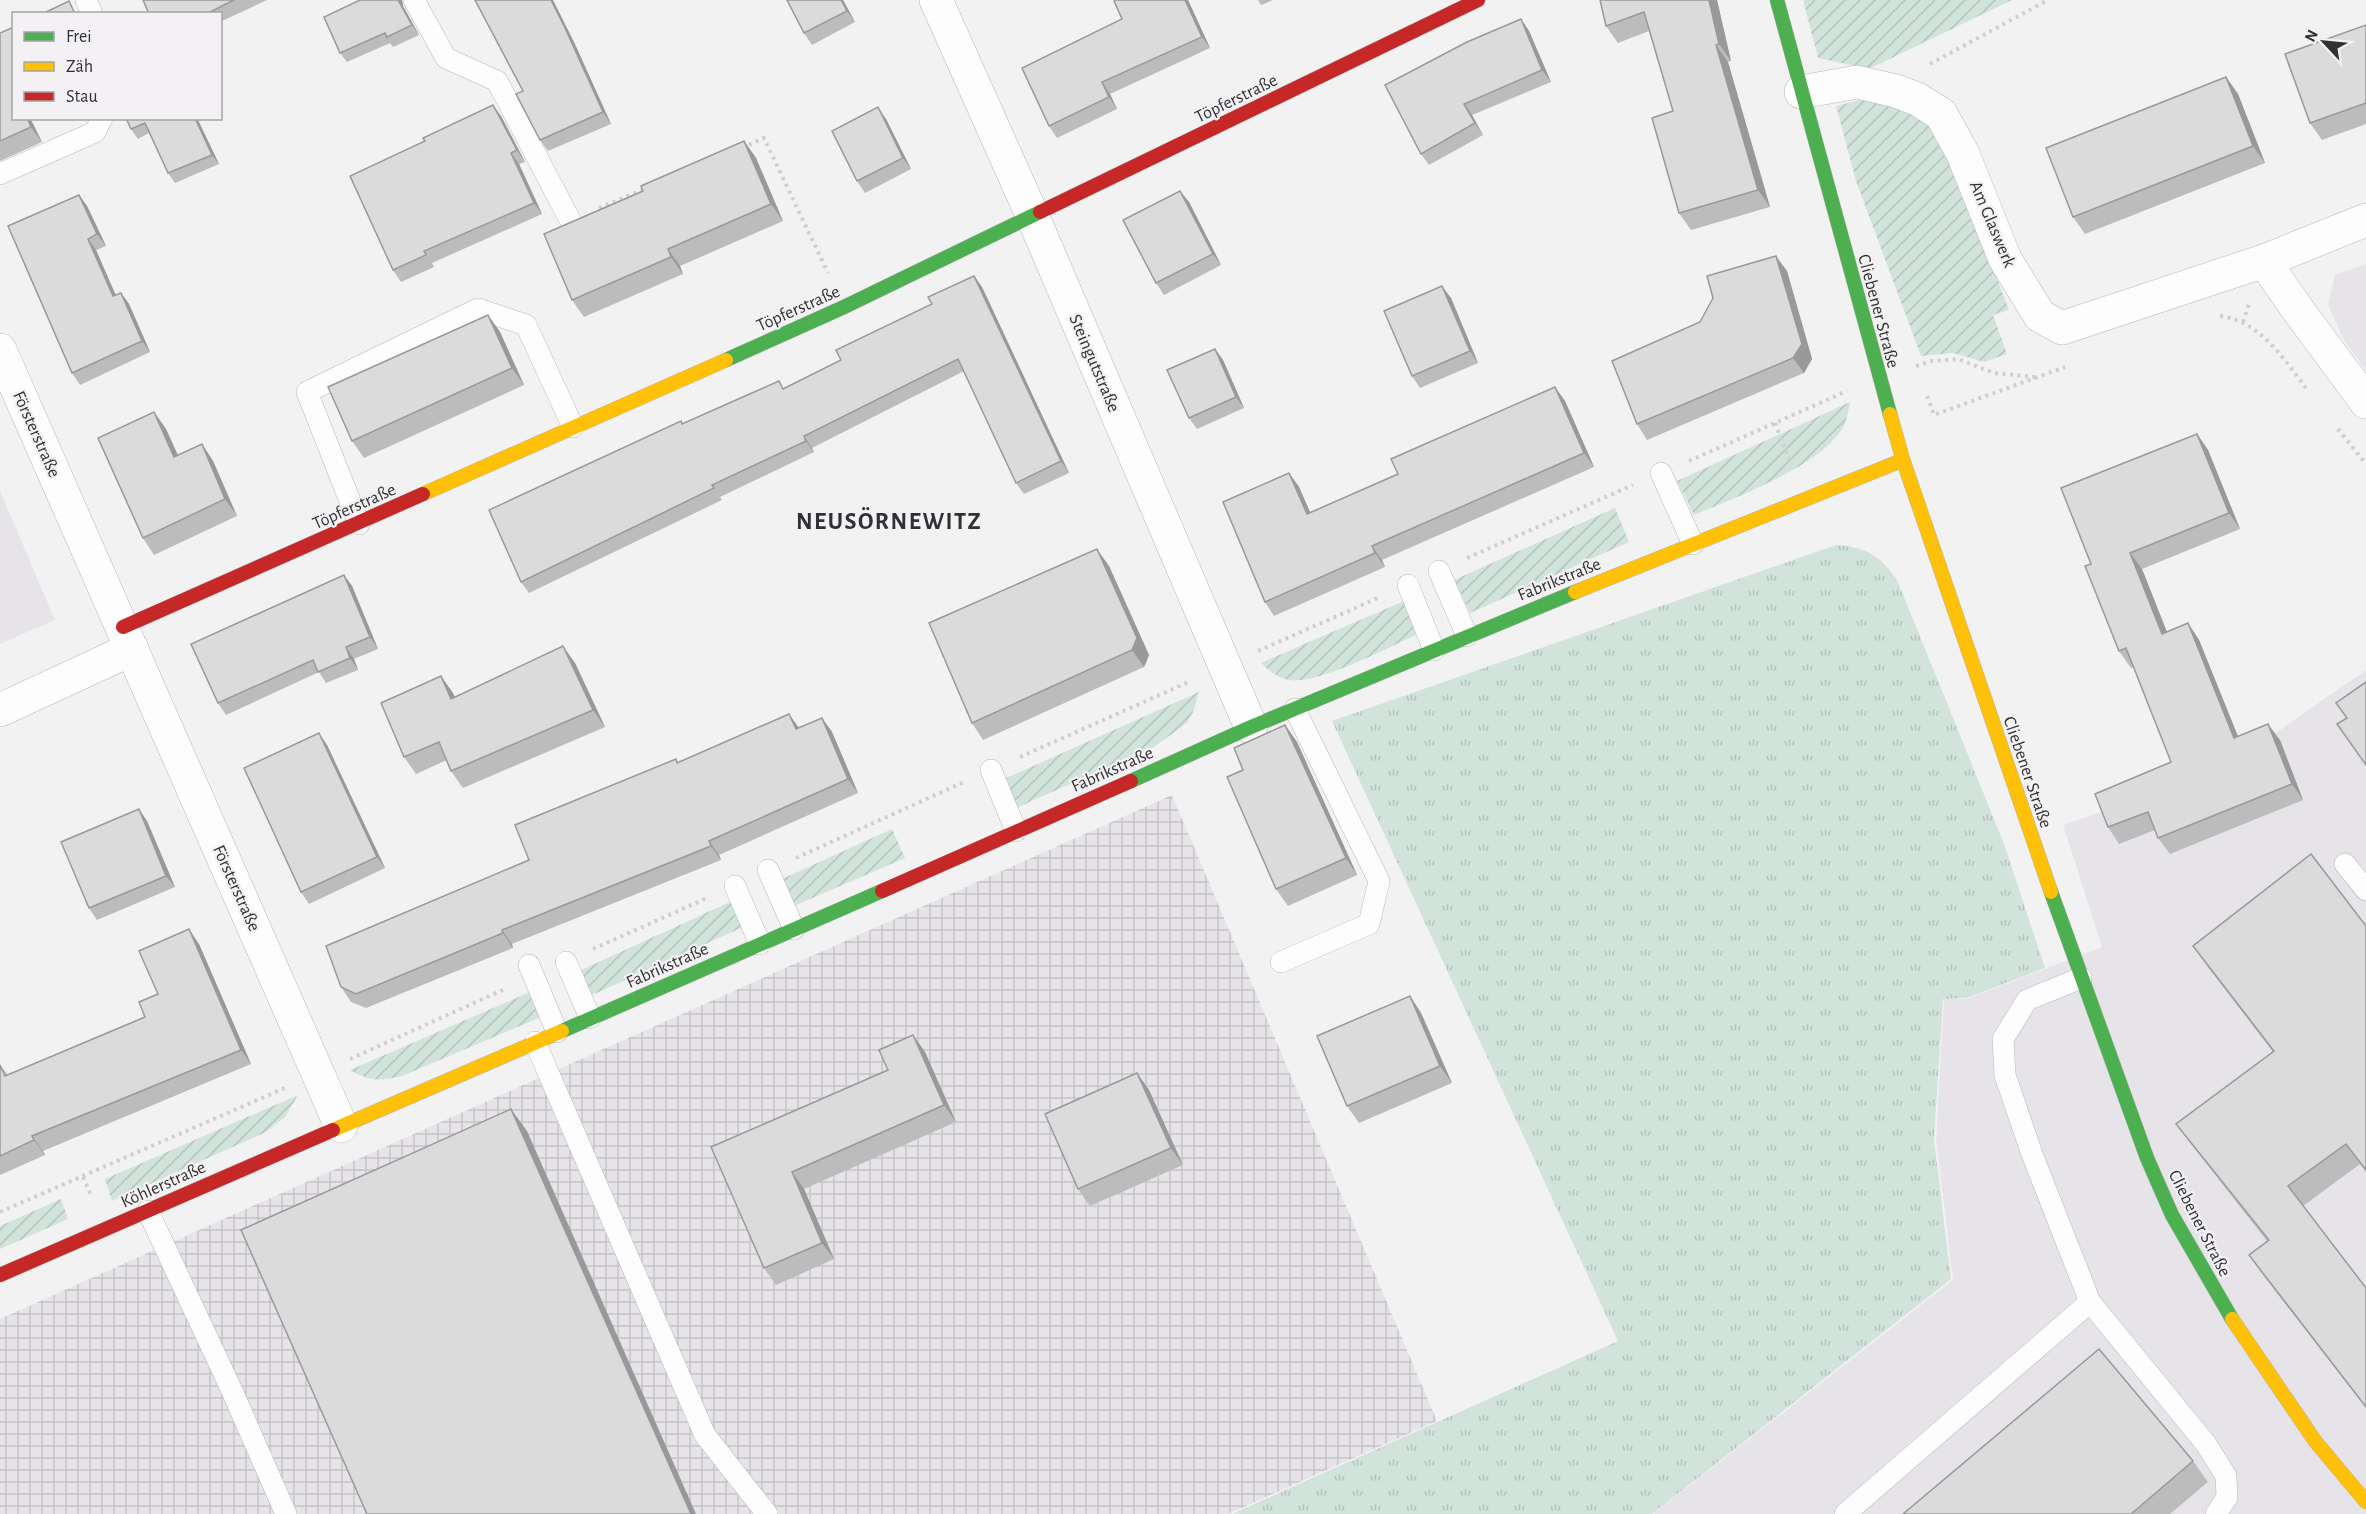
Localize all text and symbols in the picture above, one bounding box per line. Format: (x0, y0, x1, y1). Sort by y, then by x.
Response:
legend (12, 12, 222, 120)
north arrow (2294, 12, 2354, 72)
text: N (2302, 27, 2321, 44)
text: Frei (66, 28, 92, 46)
text: Zäh (66, 58, 93, 76)
street label: Töpferstraße (1192, 71, 1280, 127)
text: Stau (66, 88, 98, 106)
street label: Am Glaswerk (1966, 179, 2019, 271)
street label: Cliebener Straße (1854, 252, 1902, 370)
street label: Töpferstraße (754, 283, 843, 335)
street label: Steingutstraße (1065, 312, 1123, 415)
street label: Försterstraße (9, 388, 63, 480)
street label: Töpferstraße (310, 481, 399, 533)
district label: NEUSÖRNEWITZ (796, 507, 982, 534)
street label: Fabrikstraße (1515, 555, 1603, 605)
street label: Cliebener Straße (2000, 714, 2055, 830)
street label: Fabrikstraße (1069, 744, 1156, 796)
street label: Försterstraße (209, 842, 263, 934)
street label: Fabrikstraße (624, 940, 711, 992)
street label: Köhlerstraße (118, 1158, 209, 1212)
street label: Cliebener Straße (2165, 1167, 2234, 1280)

